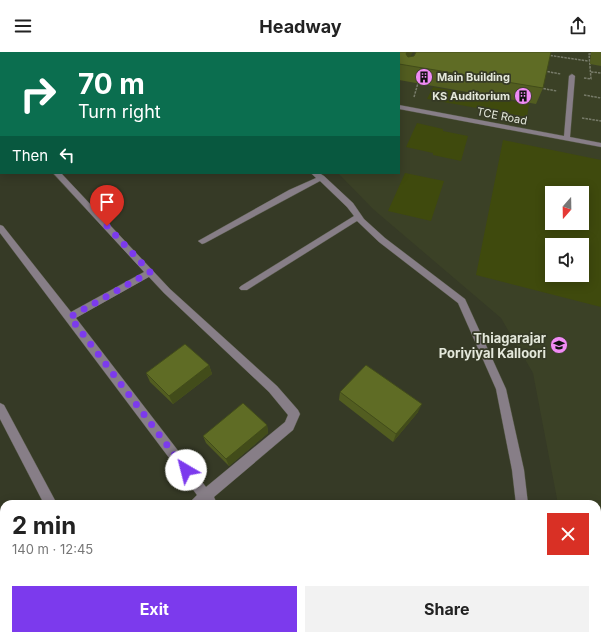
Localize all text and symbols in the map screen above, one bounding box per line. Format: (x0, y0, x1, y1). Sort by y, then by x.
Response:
icon: menu (12, 15, 34, 37)
icon: share (567, 15, 589, 37)
text: Headway (259, 16, 342, 37)
text: 70 m (78, 67, 145, 101)
building icon: Main Building (414, 67, 434, 87)
icon: right (12, 68, 64, 120)
place label: Main Building (437, 70, 510, 84)
building icon: KS Auditorium (513, 86, 533, 106)
place label: KS Auditorium (432, 89, 510, 103)
text: Turn right (78, 101, 161, 122)
street label: TCE Road (476, 104, 528, 128)
icon: left (56, 144, 78, 166)
text: Then (12, 146, 48, 165)
pin (90, 185, 124, 226)
north arrow (545, 186, 589, 230)
map controls (545, 186, 589, 282)
icon: arrive (96, 191, 118, 213)
button: sound (545, 238, 589, 282)
place label: Thiagarajar Poriyiyal Kalloori (439, 330, 547, 361)
school or university icon: Thiagarajar Poriyiyal Kalloori (549, 335, 569, 355)
position arrow (165, 449, 207, 491)
text: 2 min (12, 511, 76, 540)
button: close (547, 513, 589, 555)
text: 140 m · 12:45 (12, 541, 93, 557)
button: Exit (12, 586, 297, 632)
button: Share (305, 586, 589, 632)

